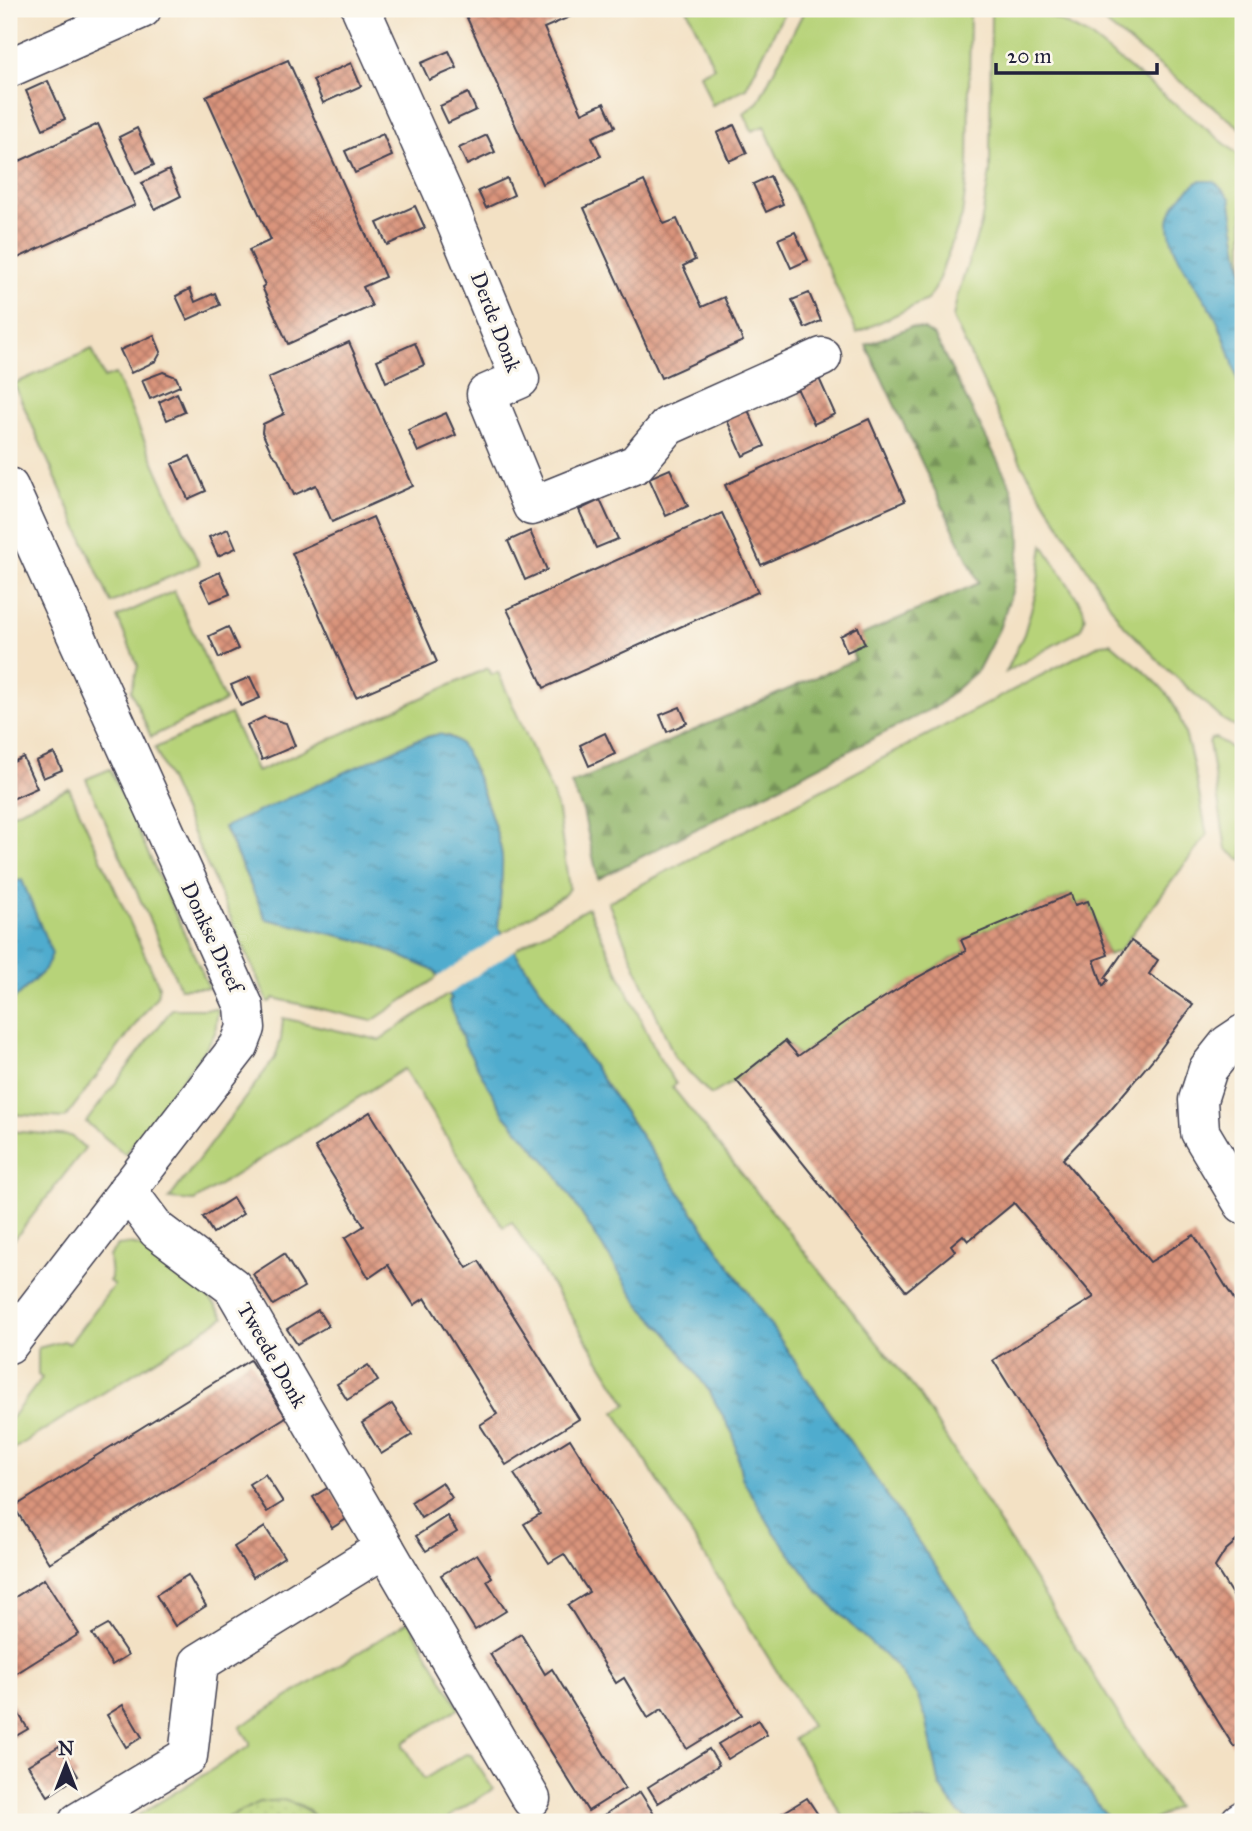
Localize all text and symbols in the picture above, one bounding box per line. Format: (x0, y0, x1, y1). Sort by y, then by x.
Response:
scale bar (996, 32, 1158, 76)
text: 20 m (1007, 43, 1052, 69)
street label: Derde Donk (465, 268, 527, 376)
street label: Donkse Dreef (175, 878, 250, 999)
street label: Tweede Donk (231, 1298, 313, 1413)
north arrow (32, 1730, 102, 1800)
text: N (58, 1737, 74, 1760)

